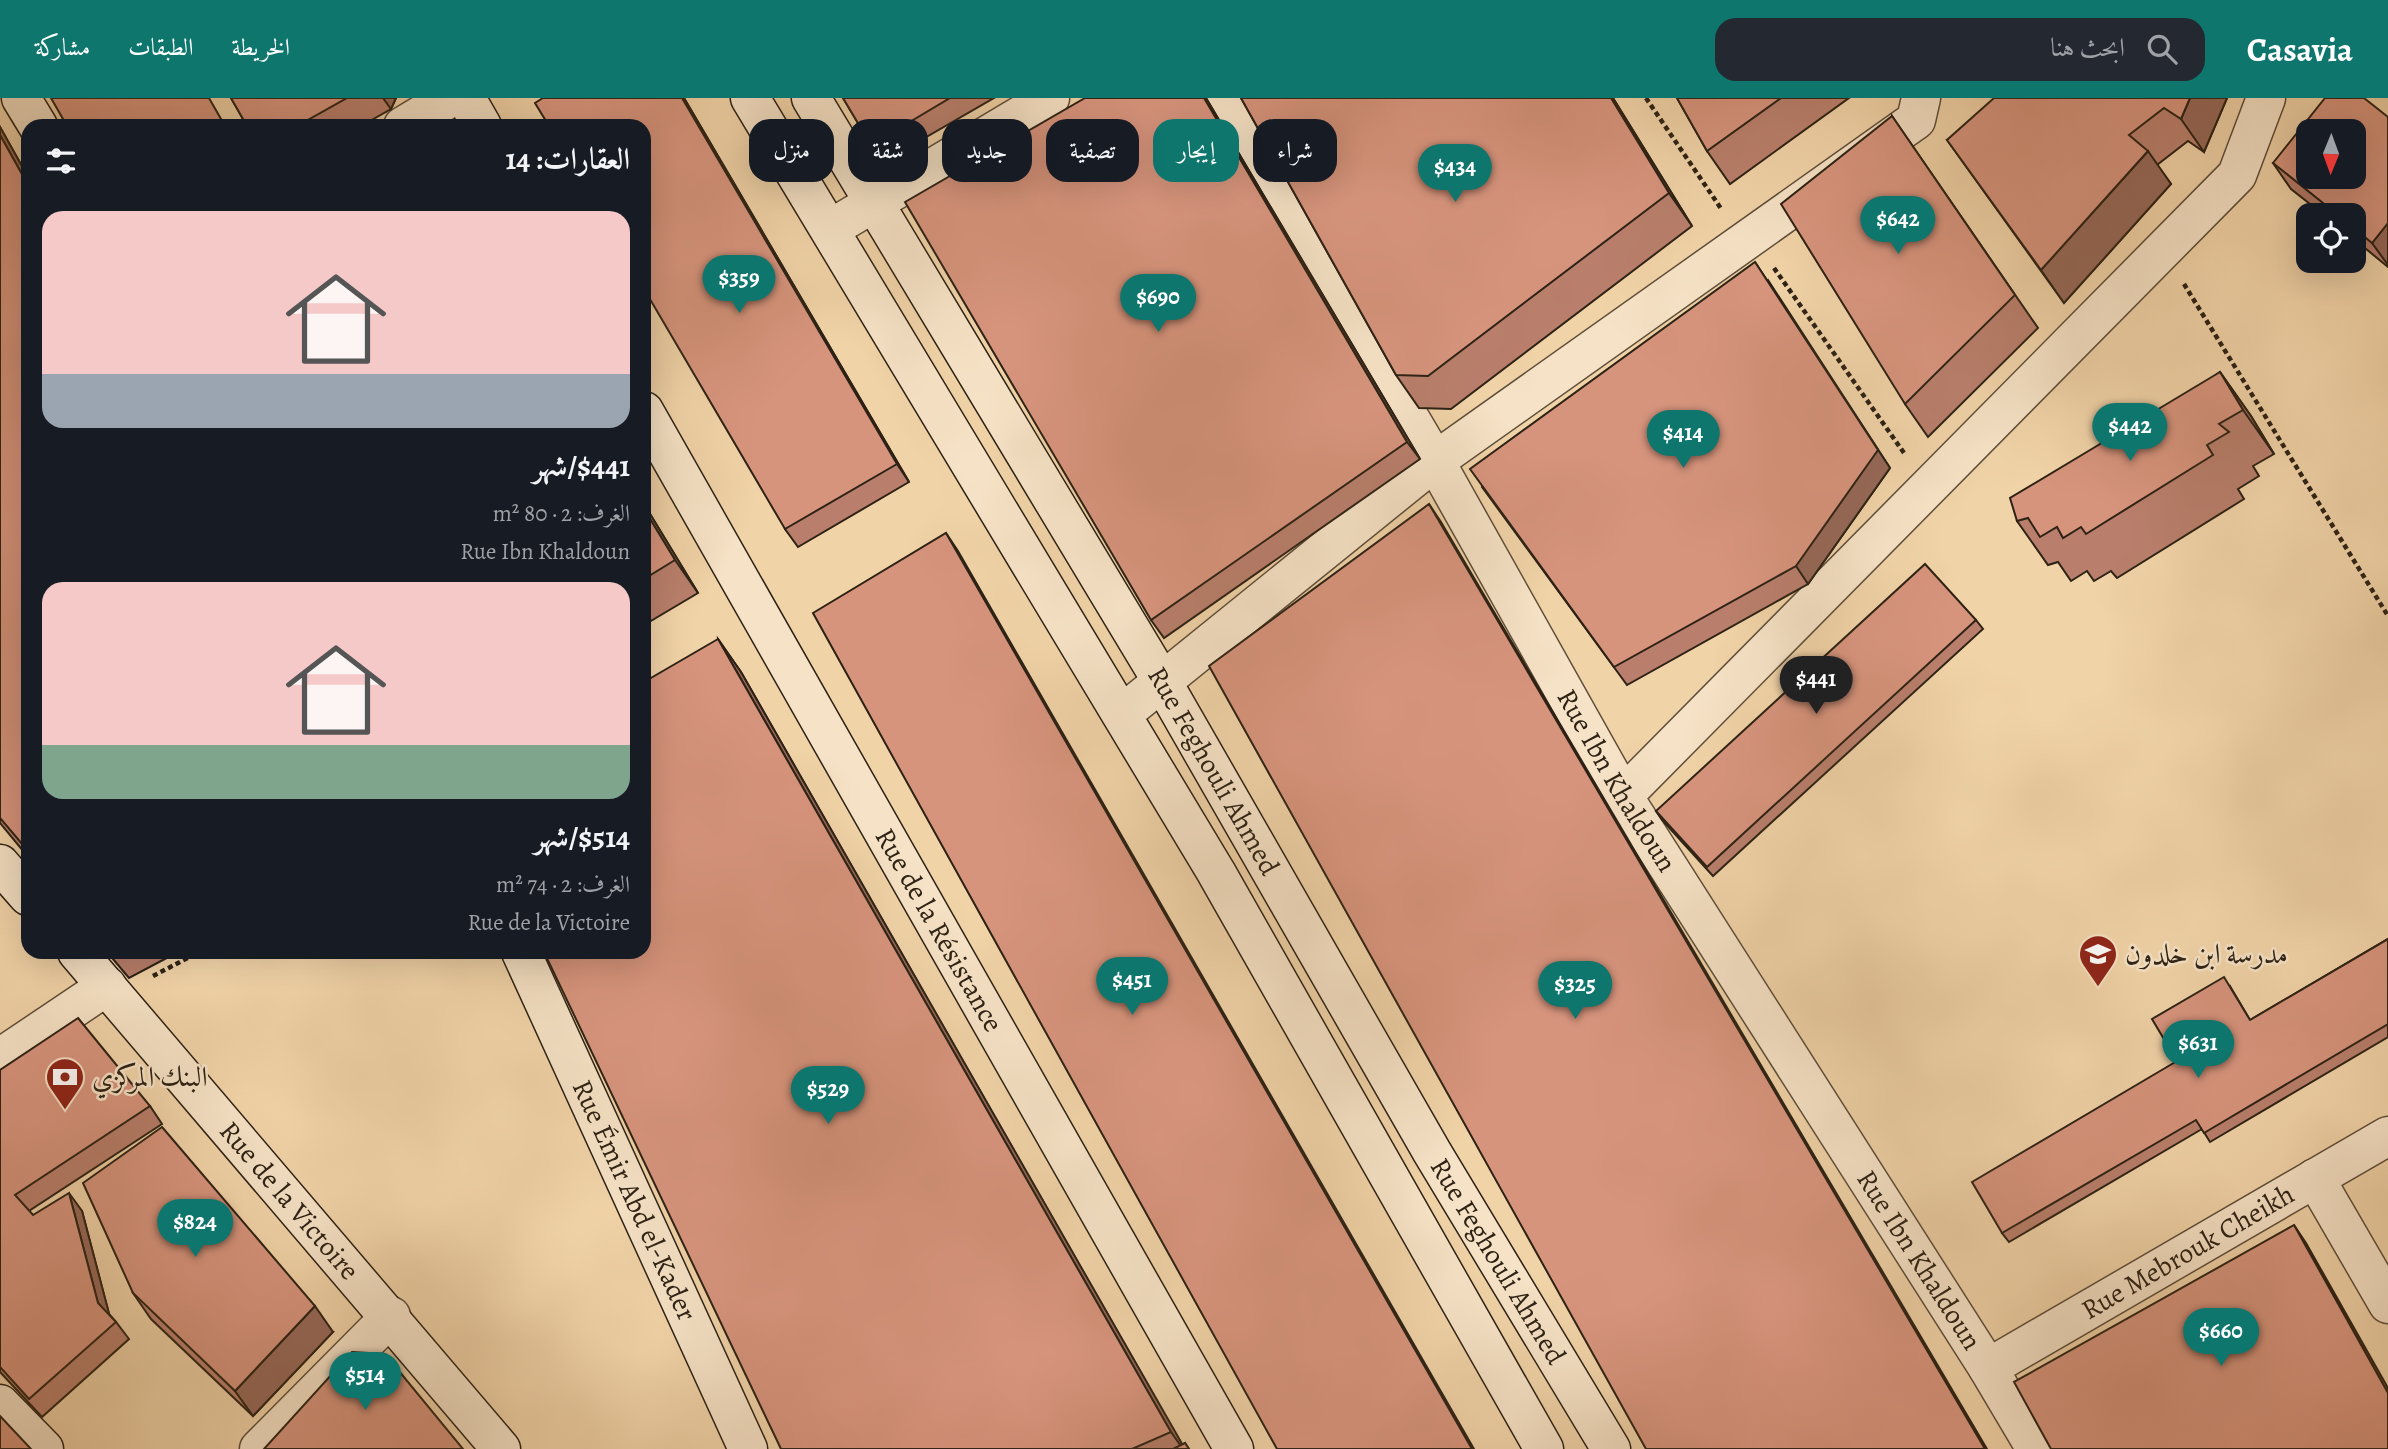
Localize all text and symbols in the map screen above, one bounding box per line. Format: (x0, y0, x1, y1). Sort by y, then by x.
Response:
search box (1715, 18, 2205, 81)
text: Casavia (2247, 27, 2353, 72)
text: ابحث هنا (2050, 30, 2125, 65)
icon: search (2143, 30, 2181, 68)
text: مشاركة (35, 31, 90, 63)
text: الطبقات (128, 31, 194, 63)
text: الخريطة (232, 31, 290, 63)
chip: منزل (749, 119, 834, 182)
chip: شقة (848, 119, 928, 182)
chip: جديد (942, 119, 1032, 182)
chip: تصفية (1046, 119, 1139, 182)
chip: إيجار (1153, 119, 1239, 182)
chip: شراء (1253, 119, 1337, 182)
north arrow (2296, 119, 2366, 189)
map controls (2296, 119, 2366, 273)
text: العقارات: 14 (506, 139, 630, 179)
icon: filters (42, 142, 80, 180)
pin: $434 (1414, 144, 1496, 204)
text: $434 (1434, 151, 1476, 182)
pin: $642 (1857, 197, 1939, 256)
text: $642 (1876, 203, 1920, 234)
button: locate (2296, 203, 2366, 273)
icon: home (273, 256, 399, 382)
pin: $359 (698, 256, 780, 315)
text: $359 (718, 262, 760, 293)
pin: $690 (1117, 274, 1199, 334)
text: $690 (1136, 281, 1180, 312)
pin: $442 (2089, 404, 2171, 463)
pin: $414 (1642, 410, 1724, 470)
text: $442 (2108, 410, 2152, 441)
text: $414 (1663, 417, 1703, 448)
text: $441/شهر (533, 446, 630, 486)
text: الغرف: 2 · 80 m² (493, 498, 630, 529)
text: Rue Ibn Khaldoun (460, 536, 630, 567)
icon: home (273, 627, 399, 753)
pin: $441 (1775, 656, 1857, 716)
street label: Rue Feghouli Ahmed (1138, 659, 1289, 883)
text: $441 (1796, 663, 1836, 694)
street label: Rue Ibn Khaldoun (1548, 682, 1686, 879)
text: $514/شهر (534, 817, 630, 857)
street label: Rue de la Résistance (866, 821, 1012, 1039)
text: الغرف: 2 · 74 m² (496, 869, 630, 900)
text: Rue de la Victoire (467, 907, 630, 938)
school or university icon: مدرسة ابن خلدون (2077, 933, 2119, 988)
place label: مدرسة ابن خلدون (2125, 935, 2288, 973)
pin: $451 (1091, 958, 1173, 1017)
pin: $325 (1534, 962, 1616, 1021)
text: $451 (1112, 964, 1152, 995)
text: $325 (1554, 968, 1596, 999)
pin: $631 (2157, 1020, 2239, 1080)
text: $631 (2178, 1027, 2218, 1058)
bank icon: البنك المركزي (44, 1056, 86, 1111)
place label: البنك المركزي (92, 1058, 208, 1099)
pin: $529 (787, 1066, 869, 1126)
text: $529 (807, 1073, 849, 1104)
street label: Rue Émir Abd el-Kader (563, 1074, 706, 1327)
street label: Rue de la Victoire (211, 1113, 368, 1288)
street label: Rue Feghouli Ahmed (1421, 1151, 1575, 1373)
street label: Rue Ibn Khaldoun (1847, 1163, 1991, 1357)
street label: Rue Mebrouk Cheikh (2074, 1175, 2301, 1329)
pin: $824 (154, 1200, 236, 1259)
text: $824 (173, 1206, 217, 1237)
pin: $660 (2180, 1308, 2262, 1368)
text: $660 (2199, 1315, 2243, 1346)
pin: $514 (324, 1352, 406, 1412)
text: $514 (345, 1359, 385, 1390)

